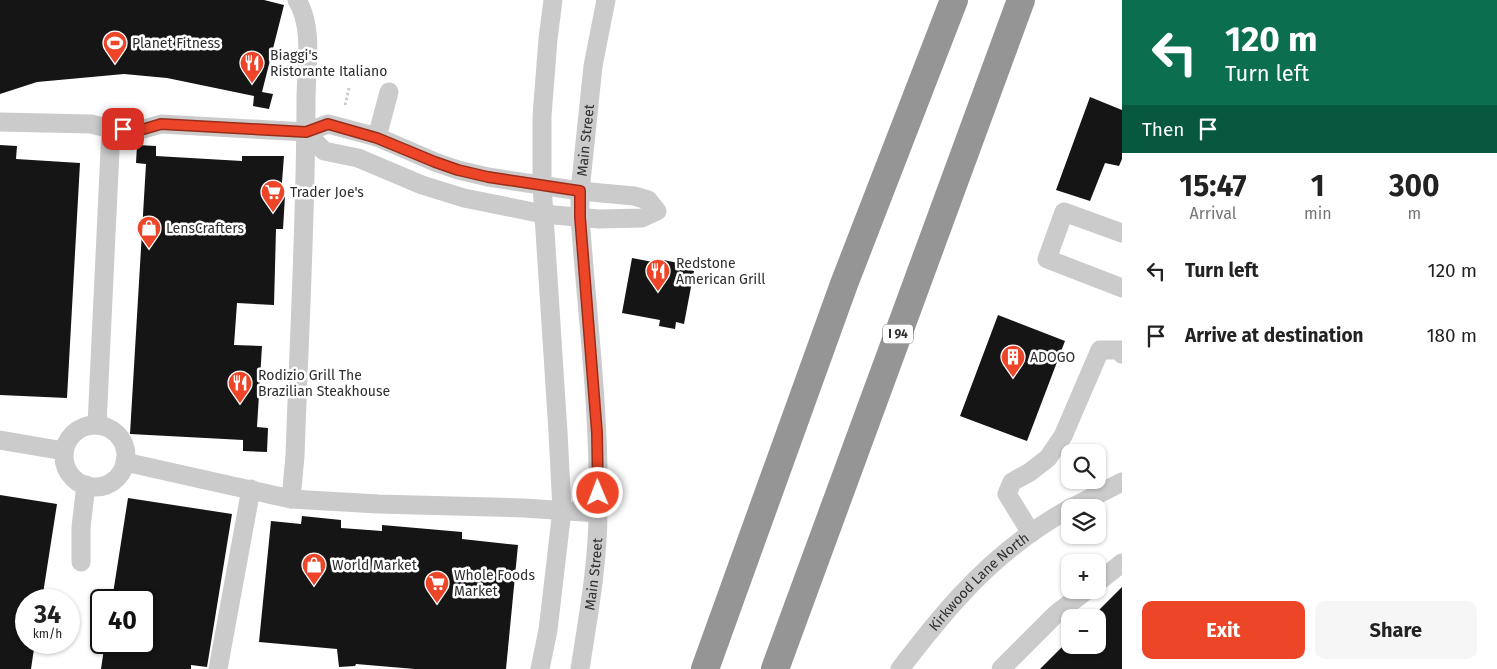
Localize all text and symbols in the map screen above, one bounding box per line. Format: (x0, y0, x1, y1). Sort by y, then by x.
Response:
text: 120 m (1225, 18, 1318, 60)
icon: left (1142, 20, 1207, 85)
sports icon: Planet Fitness (102, 30, 128, 64)
place label: Planet Fitness (132, 35, 221, 52)
place label: Biaggi's Ristorante Italiano (270, 47, 388, 80)
restaurant icon: Biaggi's Ristorante Italiano (239, 50, 265, 84)
text: Turn left (1225, 60, 1309, 87)
street label: Main Street (574, 102, 598, 177)
pin (102, 108, 144, 150)
icon: arrive (109, 115, 137, 143)
icon: arrive (1194, 115, 1222, 143)
text: Then (1142, 118, 1184, 141)
text: 15:47 (1179, 168, 1247, 204)
text: 1 (1311, 168, 1325, 204)
text: 300 (1389, 168, 1440, 204)
supermarket icon: Trader Joe's (260, 179, 286, 213)
place label: Trader Joe's (290, 184, 364, 201)
text: Arrival (1190, 204, 1236, 223)
text: min (1304, 204, 1332, 223)
text: m (1407, 204, 1421, 223)
shop icon: LensCrafters (136, 215, 162, 249)
place label: LensCrafters (166, 220, 245, 237)
place label: Redstone American Grill (676, 255, 765, 288)
icon: left (1142, 257, 1170, 285)
restaurant icon: Redstone American Grill (645, 258, 671, 292)
text: Turn left (1185, 259, 1259, 282)
text: 120 m (1427, 259, 1477, 282)
icon: arrive (1142, 322, 1170, 350)
road number: I 94 (883, 324, 913, 344)
text: Arrive at destination (1185, 324, 1364, 347)
text: 180 m (1426, 324, 1477, 347)
building icon: ADOGO (1000, 344, 1026, 378)
place label: ADOGO (1030, 349, 1075, 366)
place label: Rodizio Grill The Brazilian Steakhouse (258, 367, 390, 400)
restaurant icon: Rodizio Grill The Brazilian Steakhouse (227, 370, 253, 404)
map controls (1061, 444, 1106, 654)
button: search (1061, 444, 1106, 489)
position arrow (571, 466, 623, 518)
button: layers (1061, 499, 1106, 544)
street label: Kirkwood Lane North (925, 529, 1032, 635)
street label: Main Street (581, 537, 606, 611)
shop icon: World Market (301, 552, 327, 586)
button: + (1061, 554, 1106, 599)
place label: World Market (332, 557, 418, 574)
place label: Whole Foods Market (454, 567, 535, 600)
supermarket icon: Whole Foods Market (424, 570, 450, 604)
speed limit sign: 40 (90, 589, 155, 654)
text: 34 (34, 600, 61, 630)
button: Exit (1142, 601, 1305, 659)
button: Share (1315, 601, 1477, 659)
button: − (1061, 609, 1106, 654)
text: km/h (33, 627, 62, 641)

